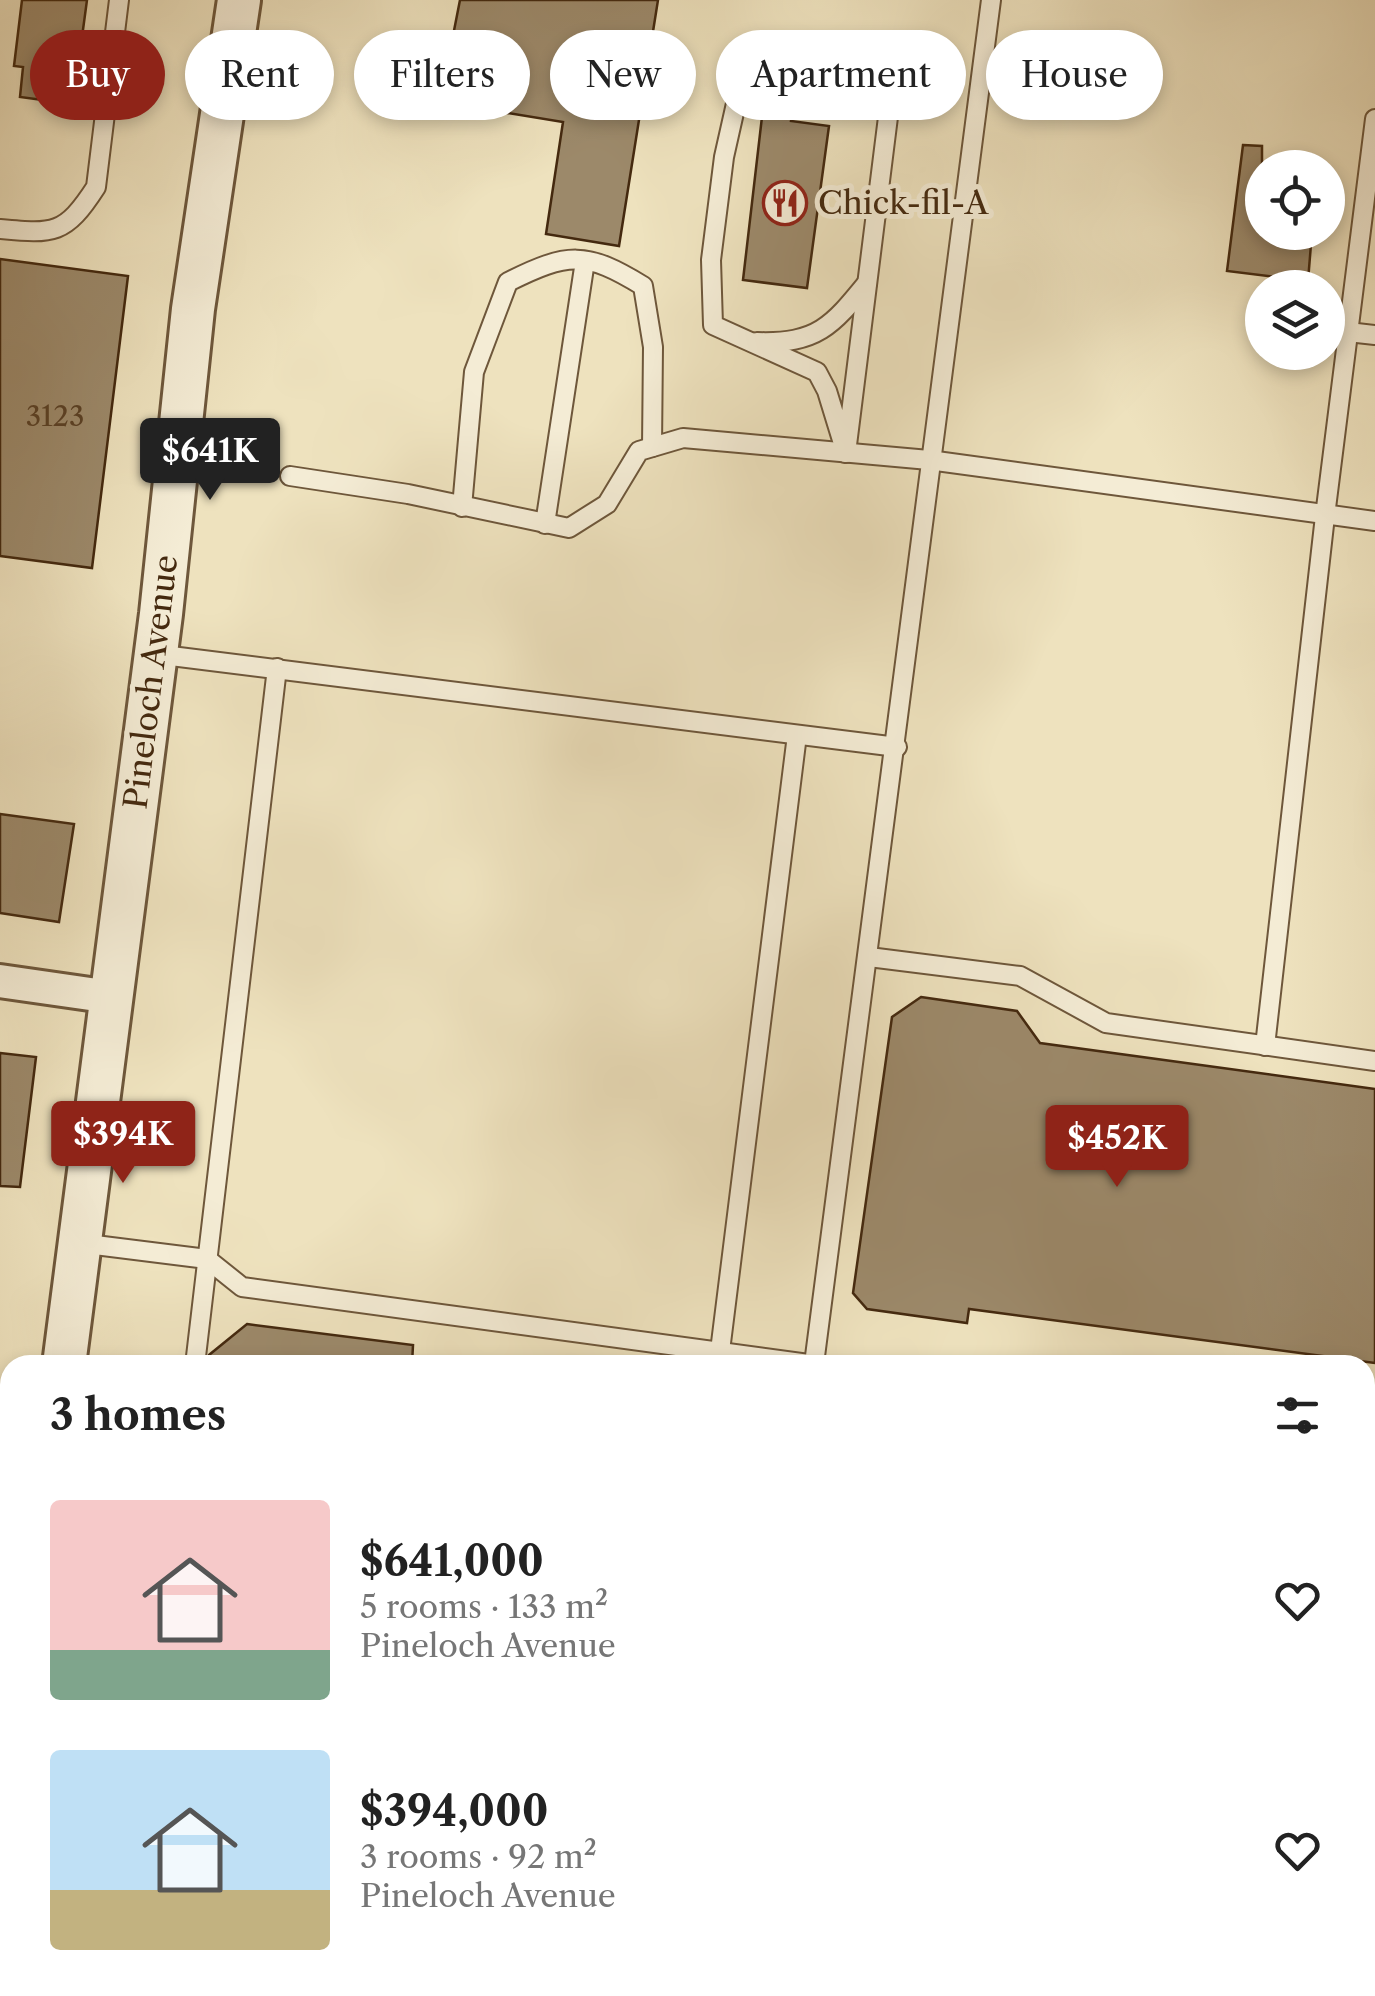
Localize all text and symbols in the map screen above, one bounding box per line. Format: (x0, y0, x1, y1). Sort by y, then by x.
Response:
chip: Buy (30, 30, 165, 120)
chip: Rent (185, 30, 334, 120)
chip: Filters (354, 30, 530, 120)
chip: New (550, 30, 696, 120)
chip: Apartment (716, 30, 966, 120)
chip: House (986, 30, 1163, 120)
map controls (1245, 150, 1345, 370)
button: locate (1245, 150, 1345, 250)
restaurant icon: Chick-fil-A (762, 180, 808, 226)
place label: Chick-fil-A (818, 183, 990, 222)
button: layers (1245, 270, 1345, 370)
house number: 3123 (26, 399, 84, 433)
pin: $641K (140, 418, 280, 503)
text: $641K (162, 431, 258, 470)
street label: Pineloch Avenue (116, 553, 185, 811)
pin: $394K (53, 1101, 193, 1186)
pin: $452K (1047, 1105, 1187, 1190)
text: $394K (73, 1114, 173, 1153)
text: $452K (1068, 1118, 1166, 1157)
icon: filters (1270, 1388, 1325, 1443)
text: 3 homes (50, 1389, 226, 1441)
text: $641,000 (360, 1535, 544, 1587)
icon: home (130, 1540, 250, 1660)
icon: heart (1270, 1573, 1325, 1628)
text: 5 rooms · 133 m² (360, 1587, 608, 1626)
text: Pineloch Avenue (360, 1626, 616, 1665)
text: $394,000 (360, 1785, 548, 1837)
icon: home (130, 1790, 250, 1910)
icon: heart (1270, 1823, 1325, 1878)
text: 3 rooms · 92 m² (360, 1837, 597, 1876)
text: Pineloch Avenue (360, 1876, 616, 1915)

